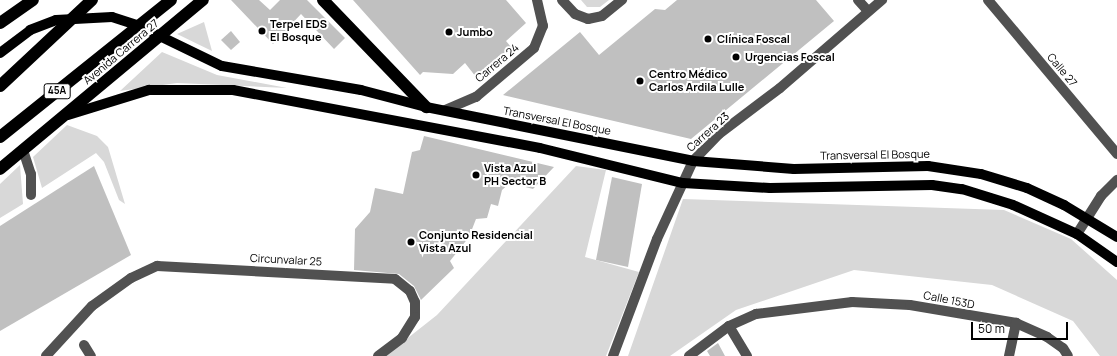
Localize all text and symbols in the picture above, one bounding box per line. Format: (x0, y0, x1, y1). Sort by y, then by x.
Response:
street label: Avenida Carrera 27 (81, 17, 161, 87)
place label: Terpel EDS El Bosque (270, 18, 327, 44)
place label: Jumbo (457, 25, 493, 39)
marker: Terpel EDS El Bosque (257, 26, 267, 36)
marker: Jumbo (444, 27, 454, 37)
place label: Clínica Foscal (717, 32, 790, 46)
marker: Clínica Foscal (702, 33, 714, 45)
street label: Carrera 24 (473, 41, 521, 85)
place label: Urgencias Foscal (745, 50, 835, 64)
marker: Urgencias Foscal (730, 51, 742, 63)
street label: Calle 27 (1044, 51, 1080, 89)
place label: Centro Médico Carlos Ardila Lulle (649, 68, 744, 94)
marker: Centro Médico Carlos Ardila Lulle (634, 75, 646, 87)
road number: 45A (43, 83, 71, 99)
street label: Transversal El Bosque (502, 104, 612, 138)
street label: Carrera 23 (684, 109, 732, 155)
street label: Transversal El Bosque (820, 147, 930, 163)
place label: Vista Azul PH Sector B (484, 162, 546, 188)
marker: Vista Azul PH Sector B (471, 170, 481, 180)
place label: Conjunto Residencial Vista Azul (419, 229, 533, 255)
marker: Conjunto Residencial Vista Azul (406, 237, 416, 247)
street label: Circunvalar 25 (250, 252, 322, 268)
street label: Calle 153D (922, 289, 976, 311)
scale bar (973, 314, 1070, 340)
text: 50 m (978, 320, 1005, 337)

